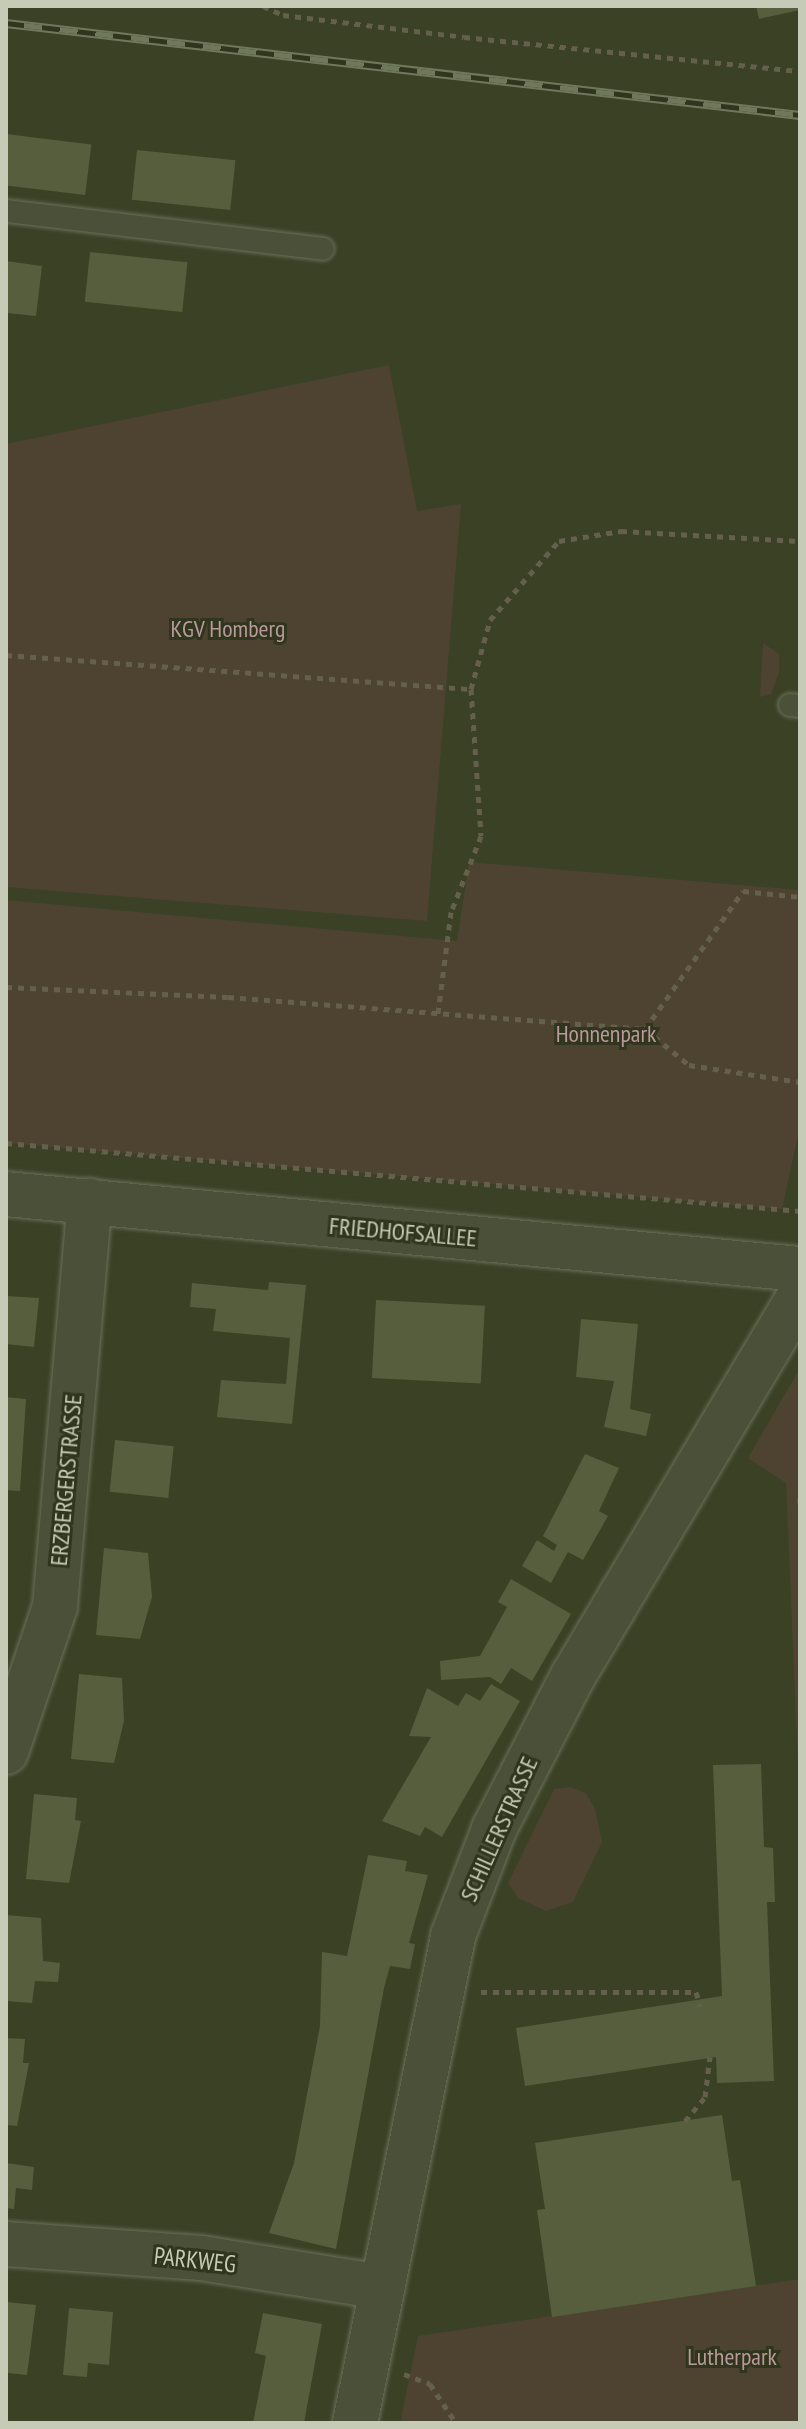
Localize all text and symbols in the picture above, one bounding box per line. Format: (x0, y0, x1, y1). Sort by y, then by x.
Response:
park label: KGV Homberg (170, 615, 286, 643)
park label: Honnenpark (556, 1020, 656, 1048)
street label: FRIEDHOFSALLEE (328, 1211, 478, 1253)
street label: ERZBERGERSTRASSE (44, 1393, 88, 1567)
street label: SCHILLERSTRASSE (454, 1752, 544, 1906)
street label: PARKWEG (153, 2241, 237, 2279)
park label: Lutherpark (687, 2343, 777, 2371)

